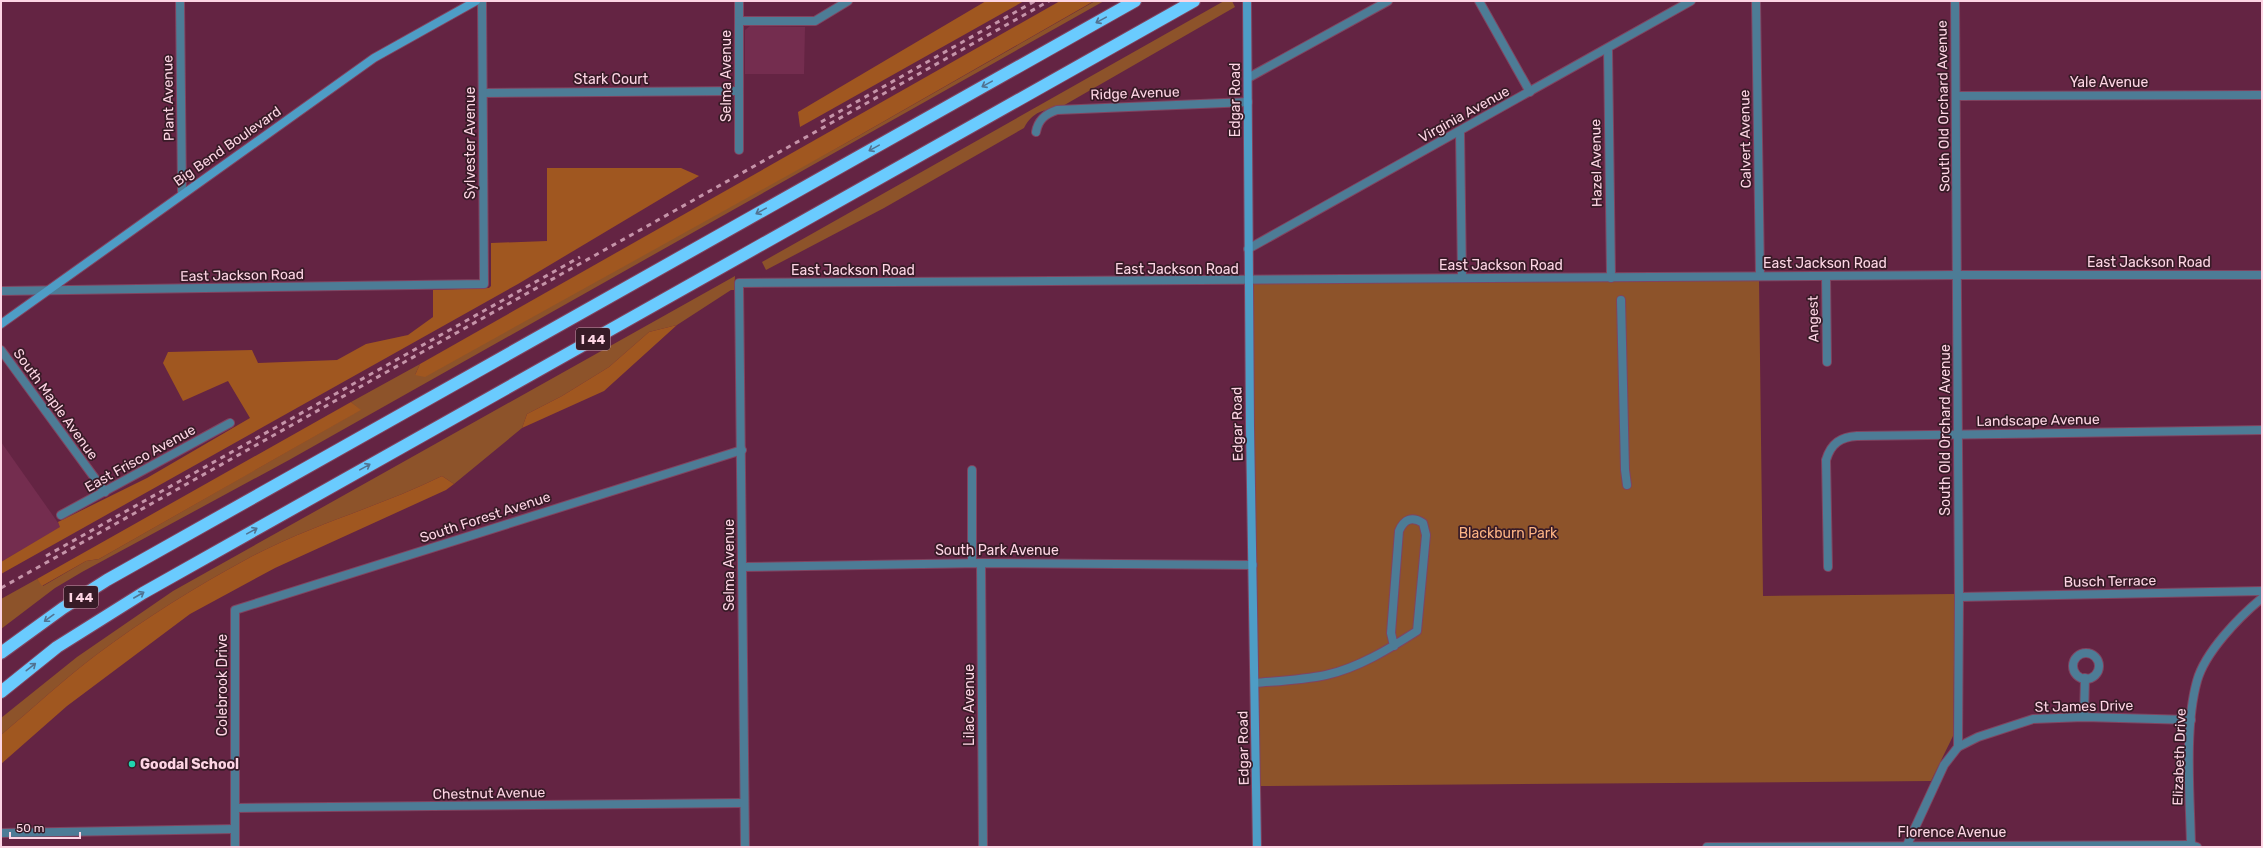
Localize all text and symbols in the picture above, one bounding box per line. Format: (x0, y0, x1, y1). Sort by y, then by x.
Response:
one-way arrow (1095, 17, 1107, 25)
street label: South Old Orchard Avenue (1934, 20, 1953, 192)
street label: Selma Avenue (718, 30, 735, 122)
street label: Plant Avenue (159, 55, 178, 141)
street label: Edgar Road (1227, 63, 1244, 137)
street label: Stark Court (574, 71, 649, 88)
street label: Yale Avenue (2070, 74, 2149, 91)
one-way arrow (982, 80, 994, 88)
street label: Virginia Avenue (1416, 82, 1513, 146)
street label: Ridge Avenue (1090, 83, 1180, 104)
street label: Sylvester Avenue (462, 86, 479, 199)
street label: Calvert Avenue (1736, 89, 1755, 188)
street label: Big Bend Boulevard (170, 103, 284, 190)
street label: Hazel Avenue (1587, 119, 1606, 207)
one-way arrow (868, 144, 880, 152)
one-way arrow (755, 208, 767, 216)
street label: East Jackson Road (2087, 254, 2211, 271)
street label: East Jackson Road (1763, 255, 1887, 272)
street label: East Jackson Road (1439, 257, 1563, 274)
street label: East Jackson Road (1115, 261, 1239, 278)
street label: East Jackson Road (791, 262, 915, 279)
street label: East Jackson Road (180, 266, 304, 285)
street label: Angest (1805, 295, 1822, 342)
road number: I 44 (576, 328, 610, 350)
street label: South Old Orchard Avenue (1937, 344, 1954, 516)
street label: South Maple Avenue (10, 345, 102, 463)
street label: Edgar Road (1228, 387, 1247, 461)
street label: Landscape Avenue (1976, 411, 2100, 430)
street label: East Frisco Avenue (82, 421, 199, 496)
one-way arrow (359, 463, 371, 471)
street label: South Forest Avenue (418, 488, 553, 547)
street label: Selma Avenue (721, 519, 738, 611)
park label: Blackburn Park (1459, 525, 1558, 542)
one-way arrow (246, 527, 258, 534)
street label: South Park Avenue (935, 542, 1059, 559)
street label: Busch Terrace (2064, 572, 2157, 591)
road number: I 44 (64, 586, 98, 608)
one-way arrow (133, 591, 145, 599)
one-way arrow (43, 614, 54, 622)
street label: Colebrook Drive (214, 634, 231, 736)
one-way arrow (25, 663, 36, 672)
street label: Lilac Avenue (961, 664, 978, 746)
street label: St James Drive (2035, 697, 2134, 716)
street label: Elizabeth Drive (2169, 708, 2190, 806)
street label: Edgar Road (1234, 711, 1253, 785)
place label: Goodal School (140, 756, 239, 773)
marker: Goodal School (127, 759, 137, 769)
street label: Chestnut Avenue (432, 784, 546, 803)
scale bar (10, 814, 80, 840)
text: 50 m (16, 821, 44, 835)
street label: Florence Avenue (1898, 824, 2007, 841)

